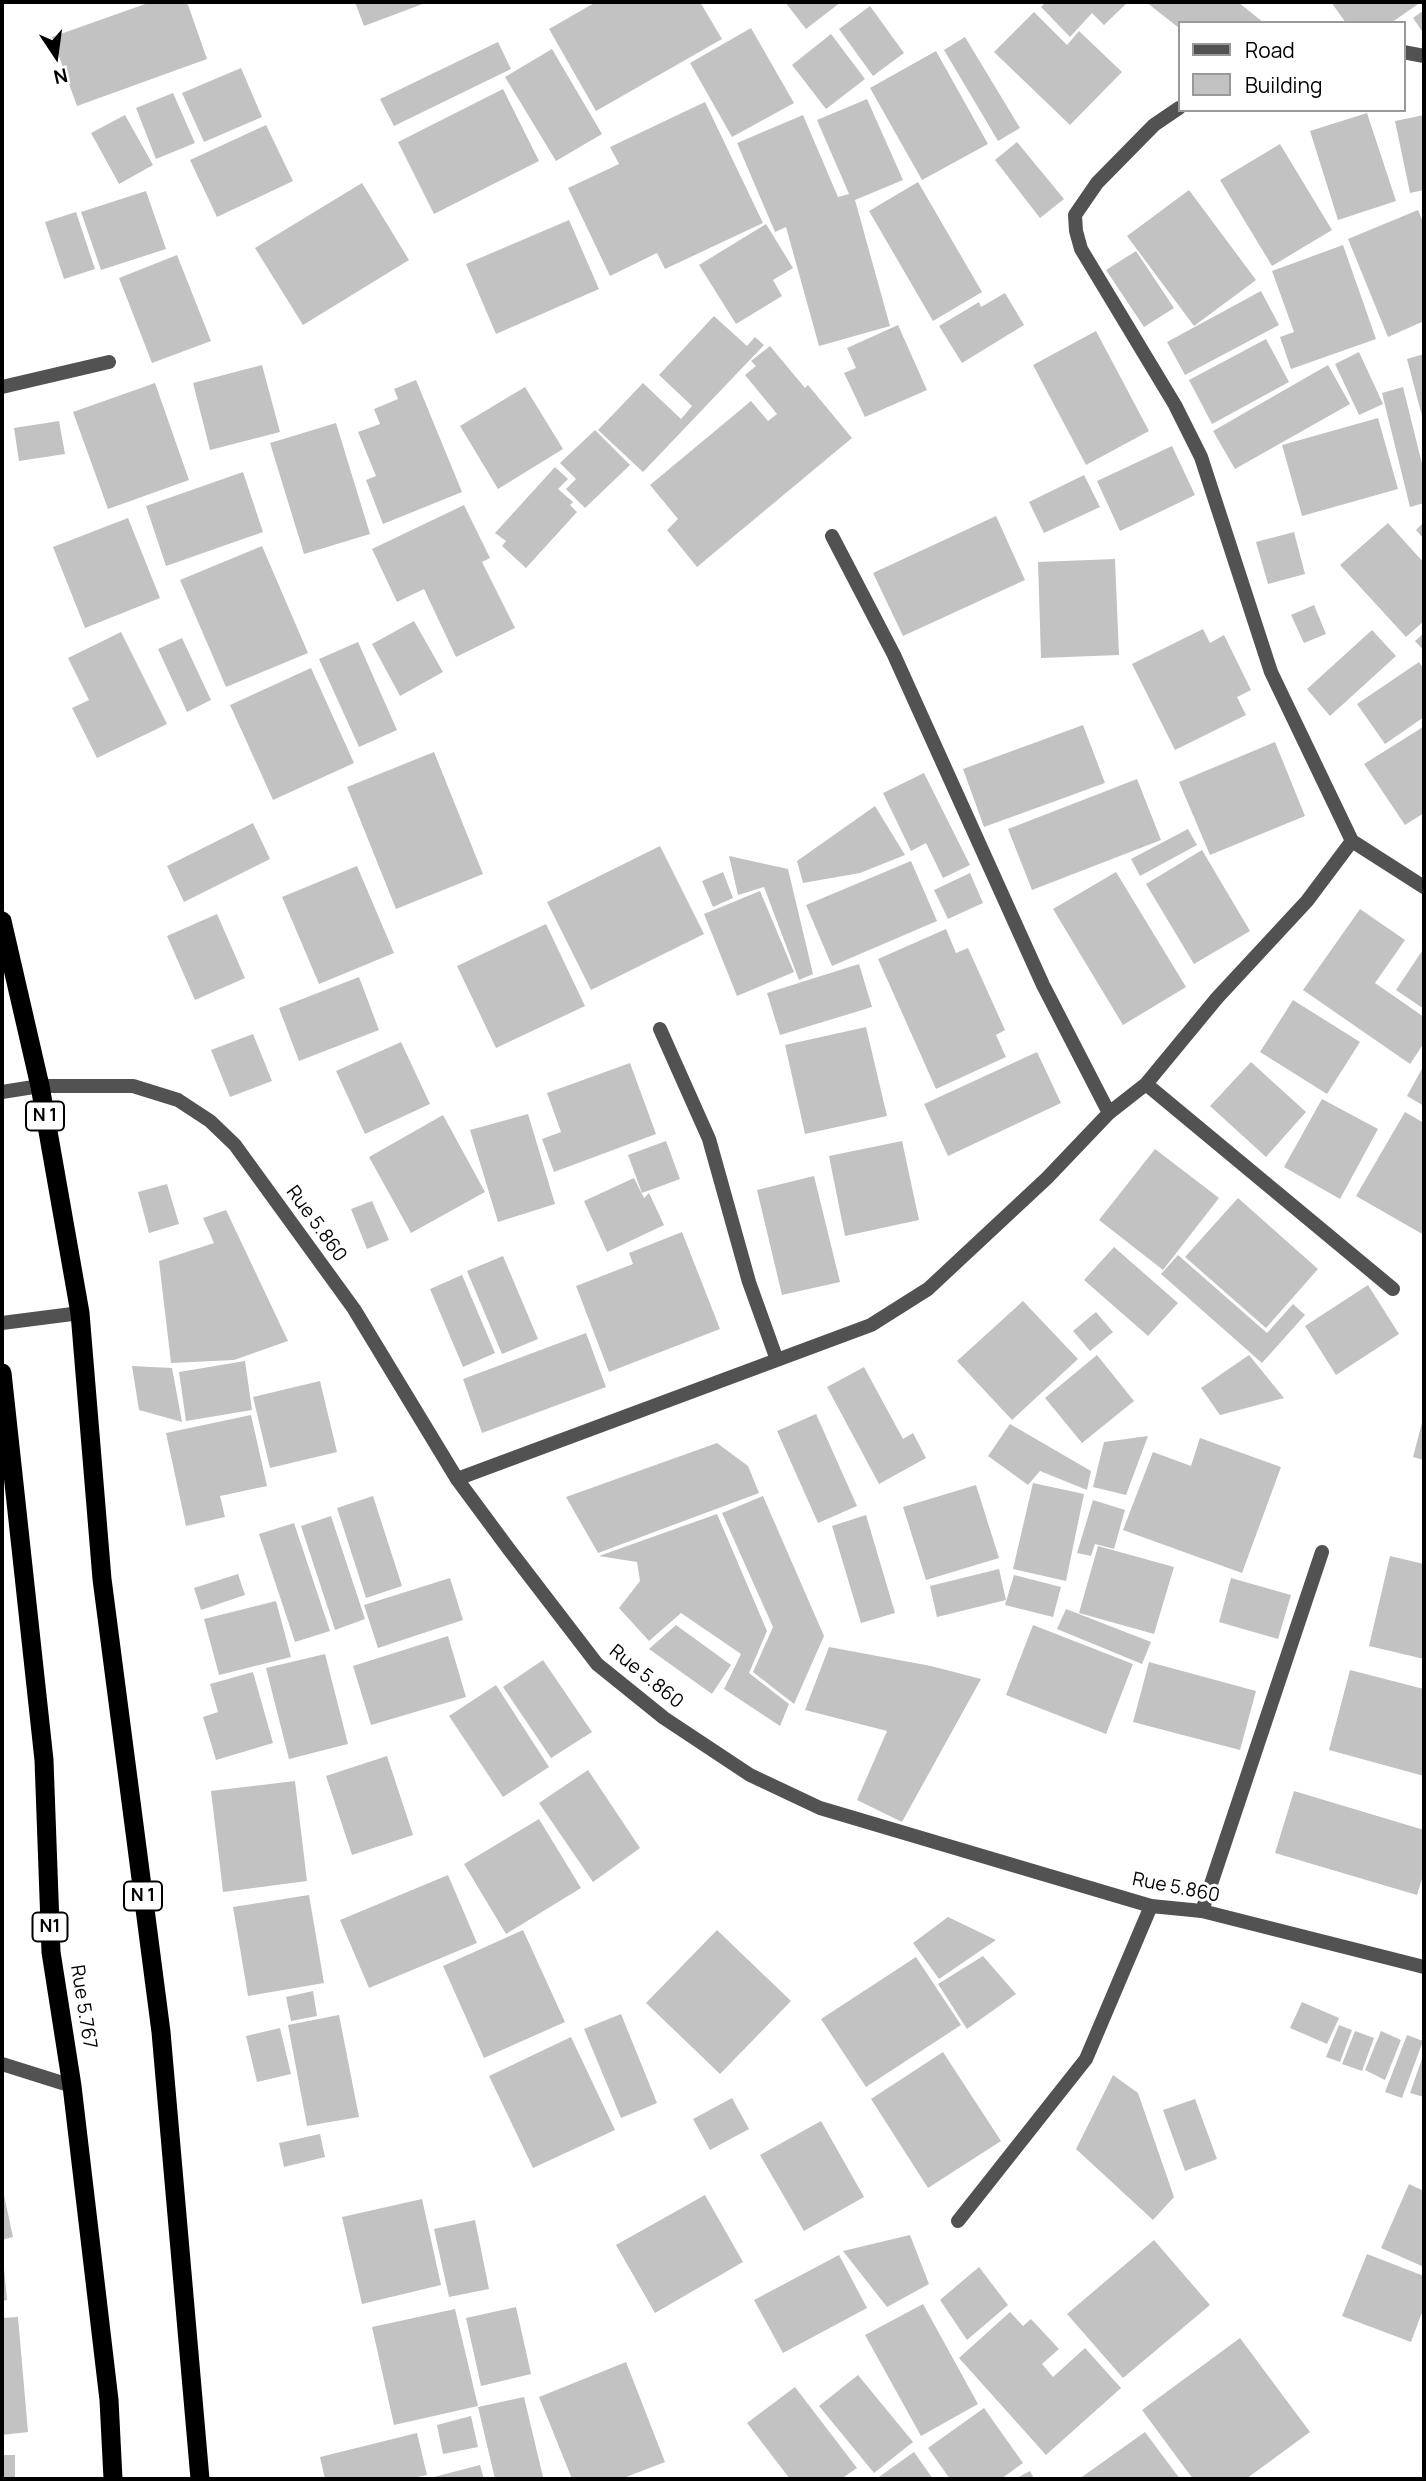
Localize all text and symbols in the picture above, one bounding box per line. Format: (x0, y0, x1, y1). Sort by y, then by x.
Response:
north arrow (21, 21, 91, 91)
legend (1178, 21, 1405, 112)
text: Road (1245, 36, 1295, 64)
text: N (51, 62, 70, 91)
text: Building (1245, 71, 1322, 99)
road number: N 1 (26, 1101, 64, 1130)
street label: Rue 5.860 (281, 1182, 351, 1266)
street label: Rue 5.860 (604, 1640, 688, 1714)
street label: Rue 5.860 (1130, 1868, 1222, 1908)
road number: N 1 (124, 1882, 162, 1910)
road number: N1 (32, 1912, 68, 1941)
street label: Rue 5.767 (65, 1963, 101, 2051)

